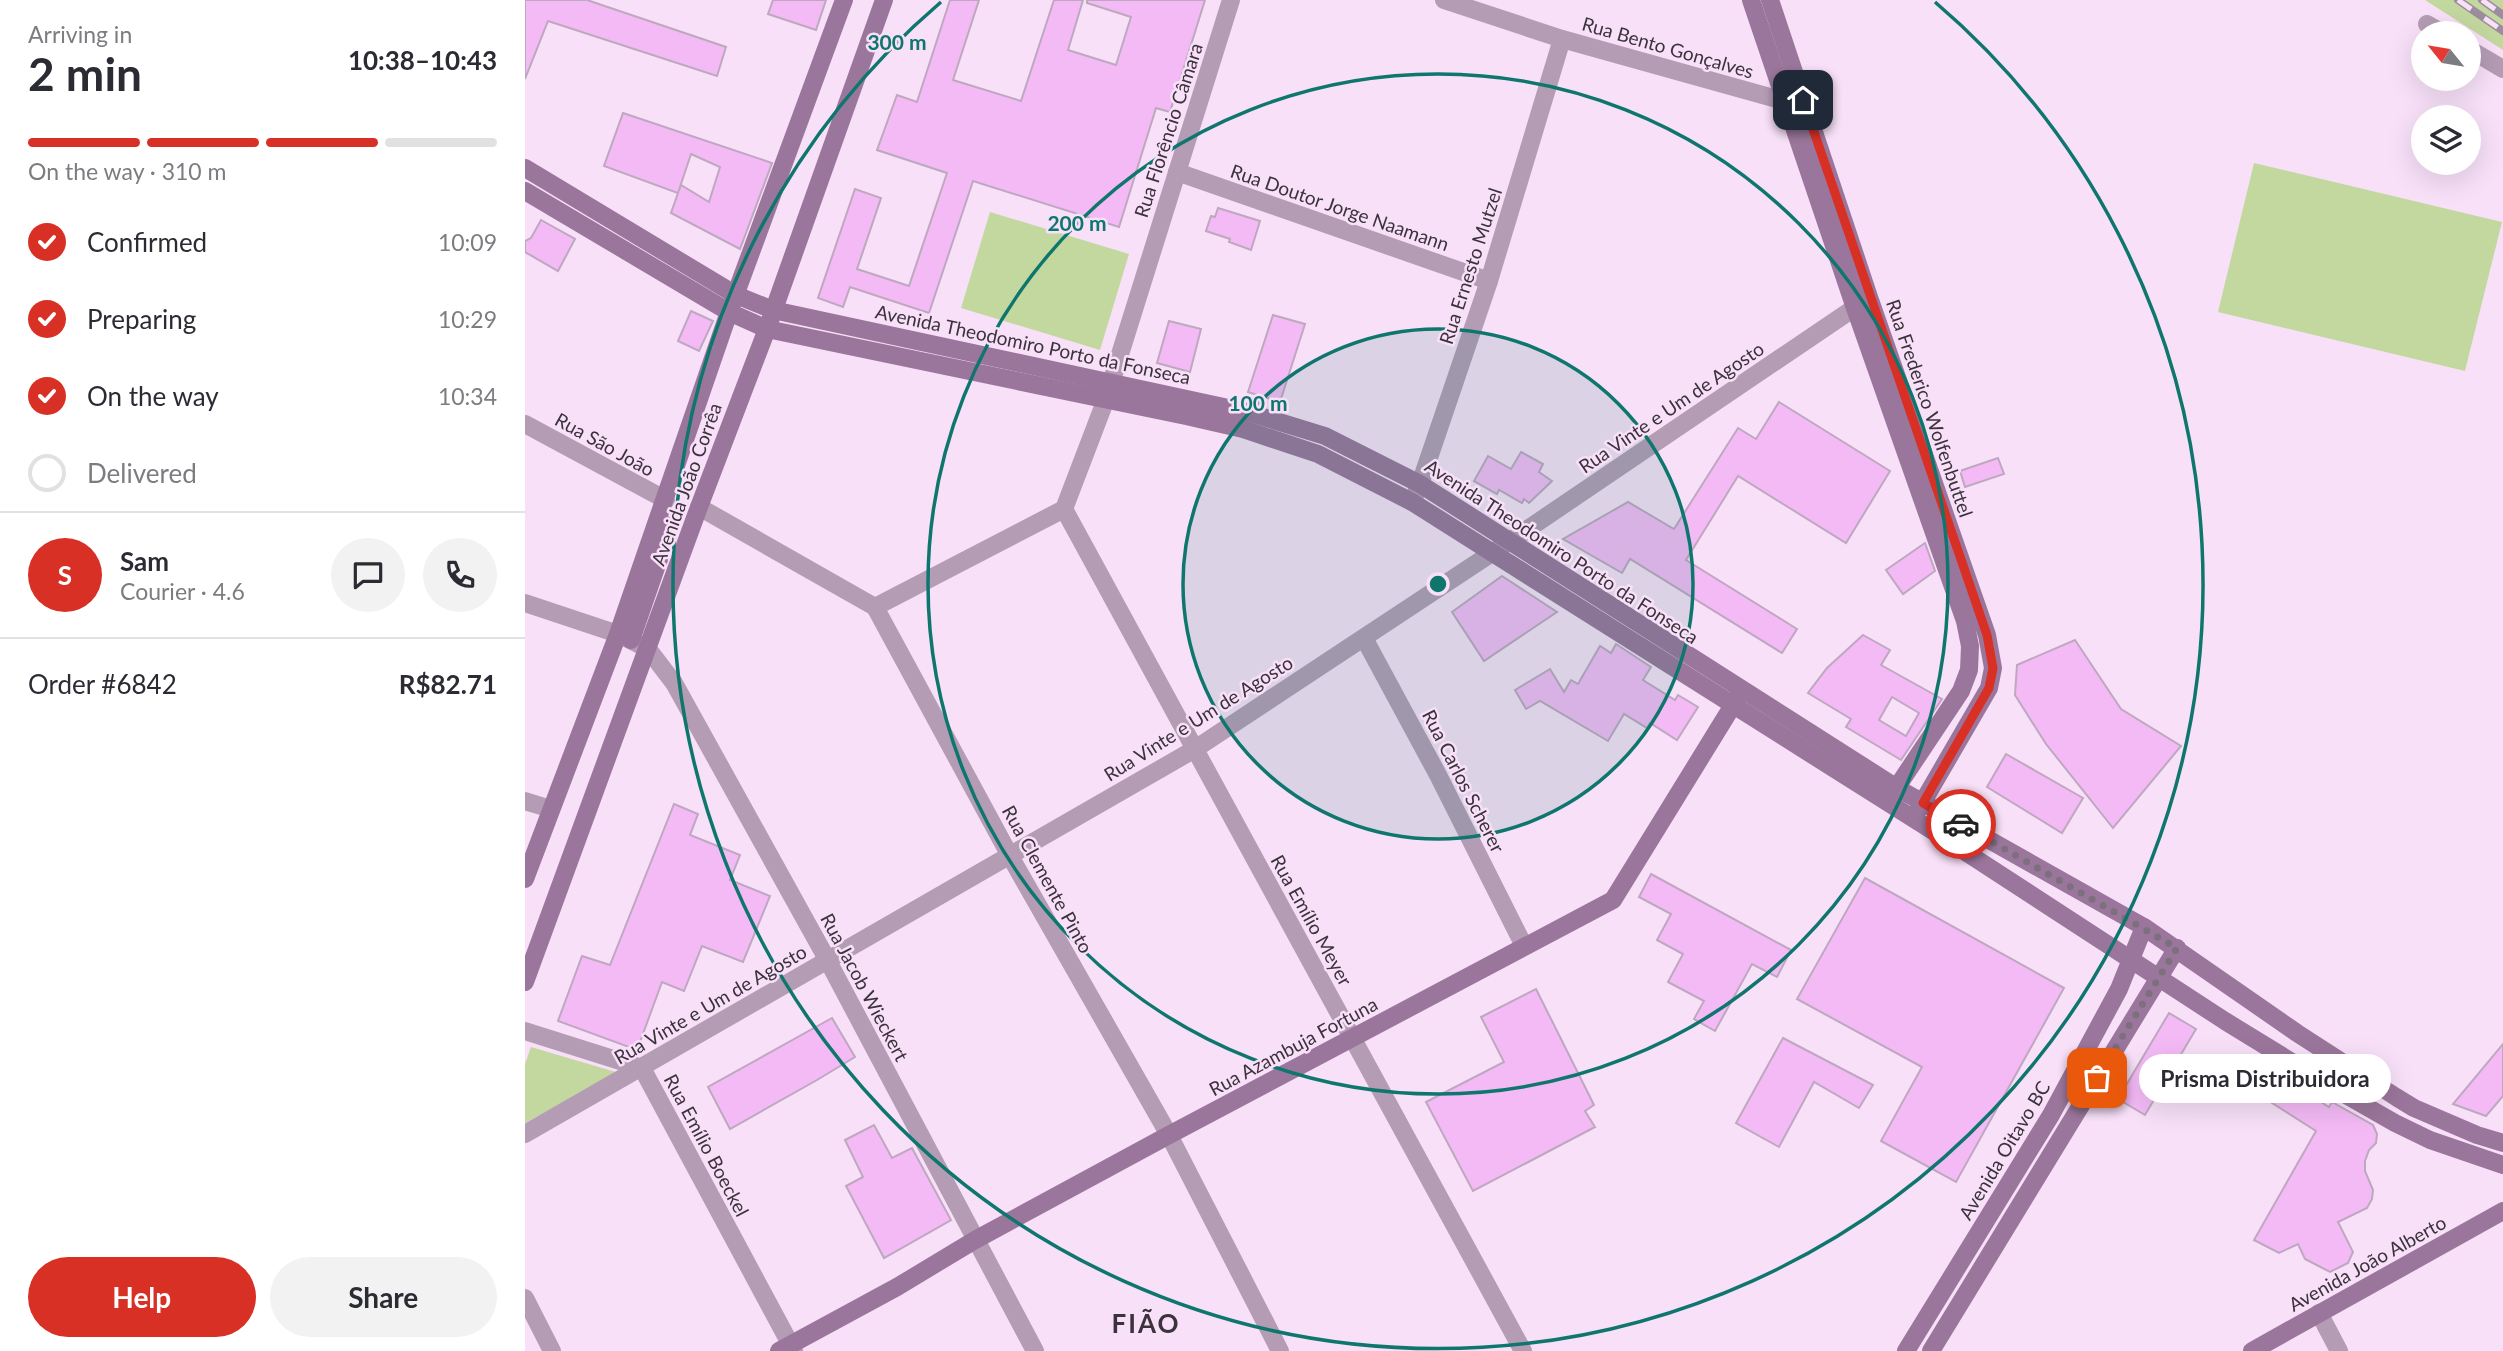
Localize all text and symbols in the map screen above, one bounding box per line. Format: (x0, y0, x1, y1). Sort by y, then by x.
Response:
street label: Rua Bento Gonçalves (1580, 11, 1756, 83)
text: Arriving in (28, 20, 132, 48)
north arrow (2411, 21, 2481, 91)
map controls (2411, 21, 2481, 175)
text: 300 m (867, 29, 927, 54)
street label: Rua Florêncio Câmara (1129, 40, 1207, 220)
text: 10:38–10:43 (348, 44, 497, 76)
text: 2 min (28, 46, 142, 101)
pin (1773, 70, 1833, 130)
icon: home (1784, 81, 1822, 119)
button: layers (2411, 105, 2481, 175)
text: On the way · 310 m (28, 157, 227, 185)
street label: Rua Doutor Jorge Naamann (1228, 159, 1452, 255)
street label: Rua Ernesto Mutzel (1434, 185, 1506, 347)
text: 200 m (1047, 210, 1107, 235)
icon: check (28, 223, 66, 261)
text: Confirmed (87, 226, 207, 258)
text: 10:09 (438, 228, 497, 256)
street label: Rua Frederico Wolfenbuttel (1882, 296, 1978, 520)
street label: Avenida Theodomiro Porto da Fonseca (873, 299, 1193, 389)
icon: check (28, 300, 66, 338)
text: Preparing (87, 303, 196, 335)
text: 10:29 (438, 305, 497, 333)
street label: Rua Vinte e Um de Agosto (1574, 336, 1768, 478)
icon: check (28, 377, 66, 415)
text: On the way (87, 380, 219, 412)
text: 10:34 (438, 382, 497, 410)
text: 100 m (1228, 390, 1288, 415)
street label: Avenida João Corrêa (646, 400, 726, 568)
street label: Rua São João (551, 407, 659, 481)
street label: Avenida Theodomiro Porto da Fonseca (1421, 454, 1703, 648)
text: Delivered (87, 457, 197, 489)
button: chat (331, 538, 405, 612)
button: phone (423, 538, 497, 612)
text: Sam (120, 545, 169, 577)
text: S (58, 559, 72, 591)
centre of rings (1426, 572, 1450, 596)
text: Courier · 4.6 (120, 577, 245, 605)
street label: Rua Vinte e Um de Agosto (1099, 650, 1297, 786)
text: Order #6842 (28, 668, 177, 700)
text: R$82.71 (399, 668, 497, 700)
street label: Rua Carlos Scherer (1418, 706, 1510, 856)
courier (1926, 789, 1996, 859)
street label: Rua Clemente Pinto (998, 801, 1098, 957)
icon: car (1942, 805, 1980, 843)
street label: Rua Emílio Meyer (1267, 851, 1357, 989)
street label: Rua Jacob Wieckert (816, 909, 914, 1065)
street label: Rua Vinte e Um de Agosto (610, 939, 810, 1069)
street label: Rua Azambuja Fortuna (1205, 992, 1381, 1100)
pin (2067, 1048, 2127, 1108)
callout: Prisma Distribuidora (2139, 1054, 2391, 1102)
icon: bag (2078, 1059, 2116, 1097)
text: Prisma Distribuidora (2160, 1064, 2370, 1092)
street label: Rua Emílio Boeckel (660, 1070, 754, 1220)
street label: Avenida Oitavo BC (1954, 1076, 2055, 1223)
street label: Avenida João Alberto (2284, 1210, 2450, 1316)
button: Help (28, 1257, 256, 1337)
button: Share (270, 1257, 497, 1337)
district label: FIÃO (1112, 1307, 1180, 1339)

